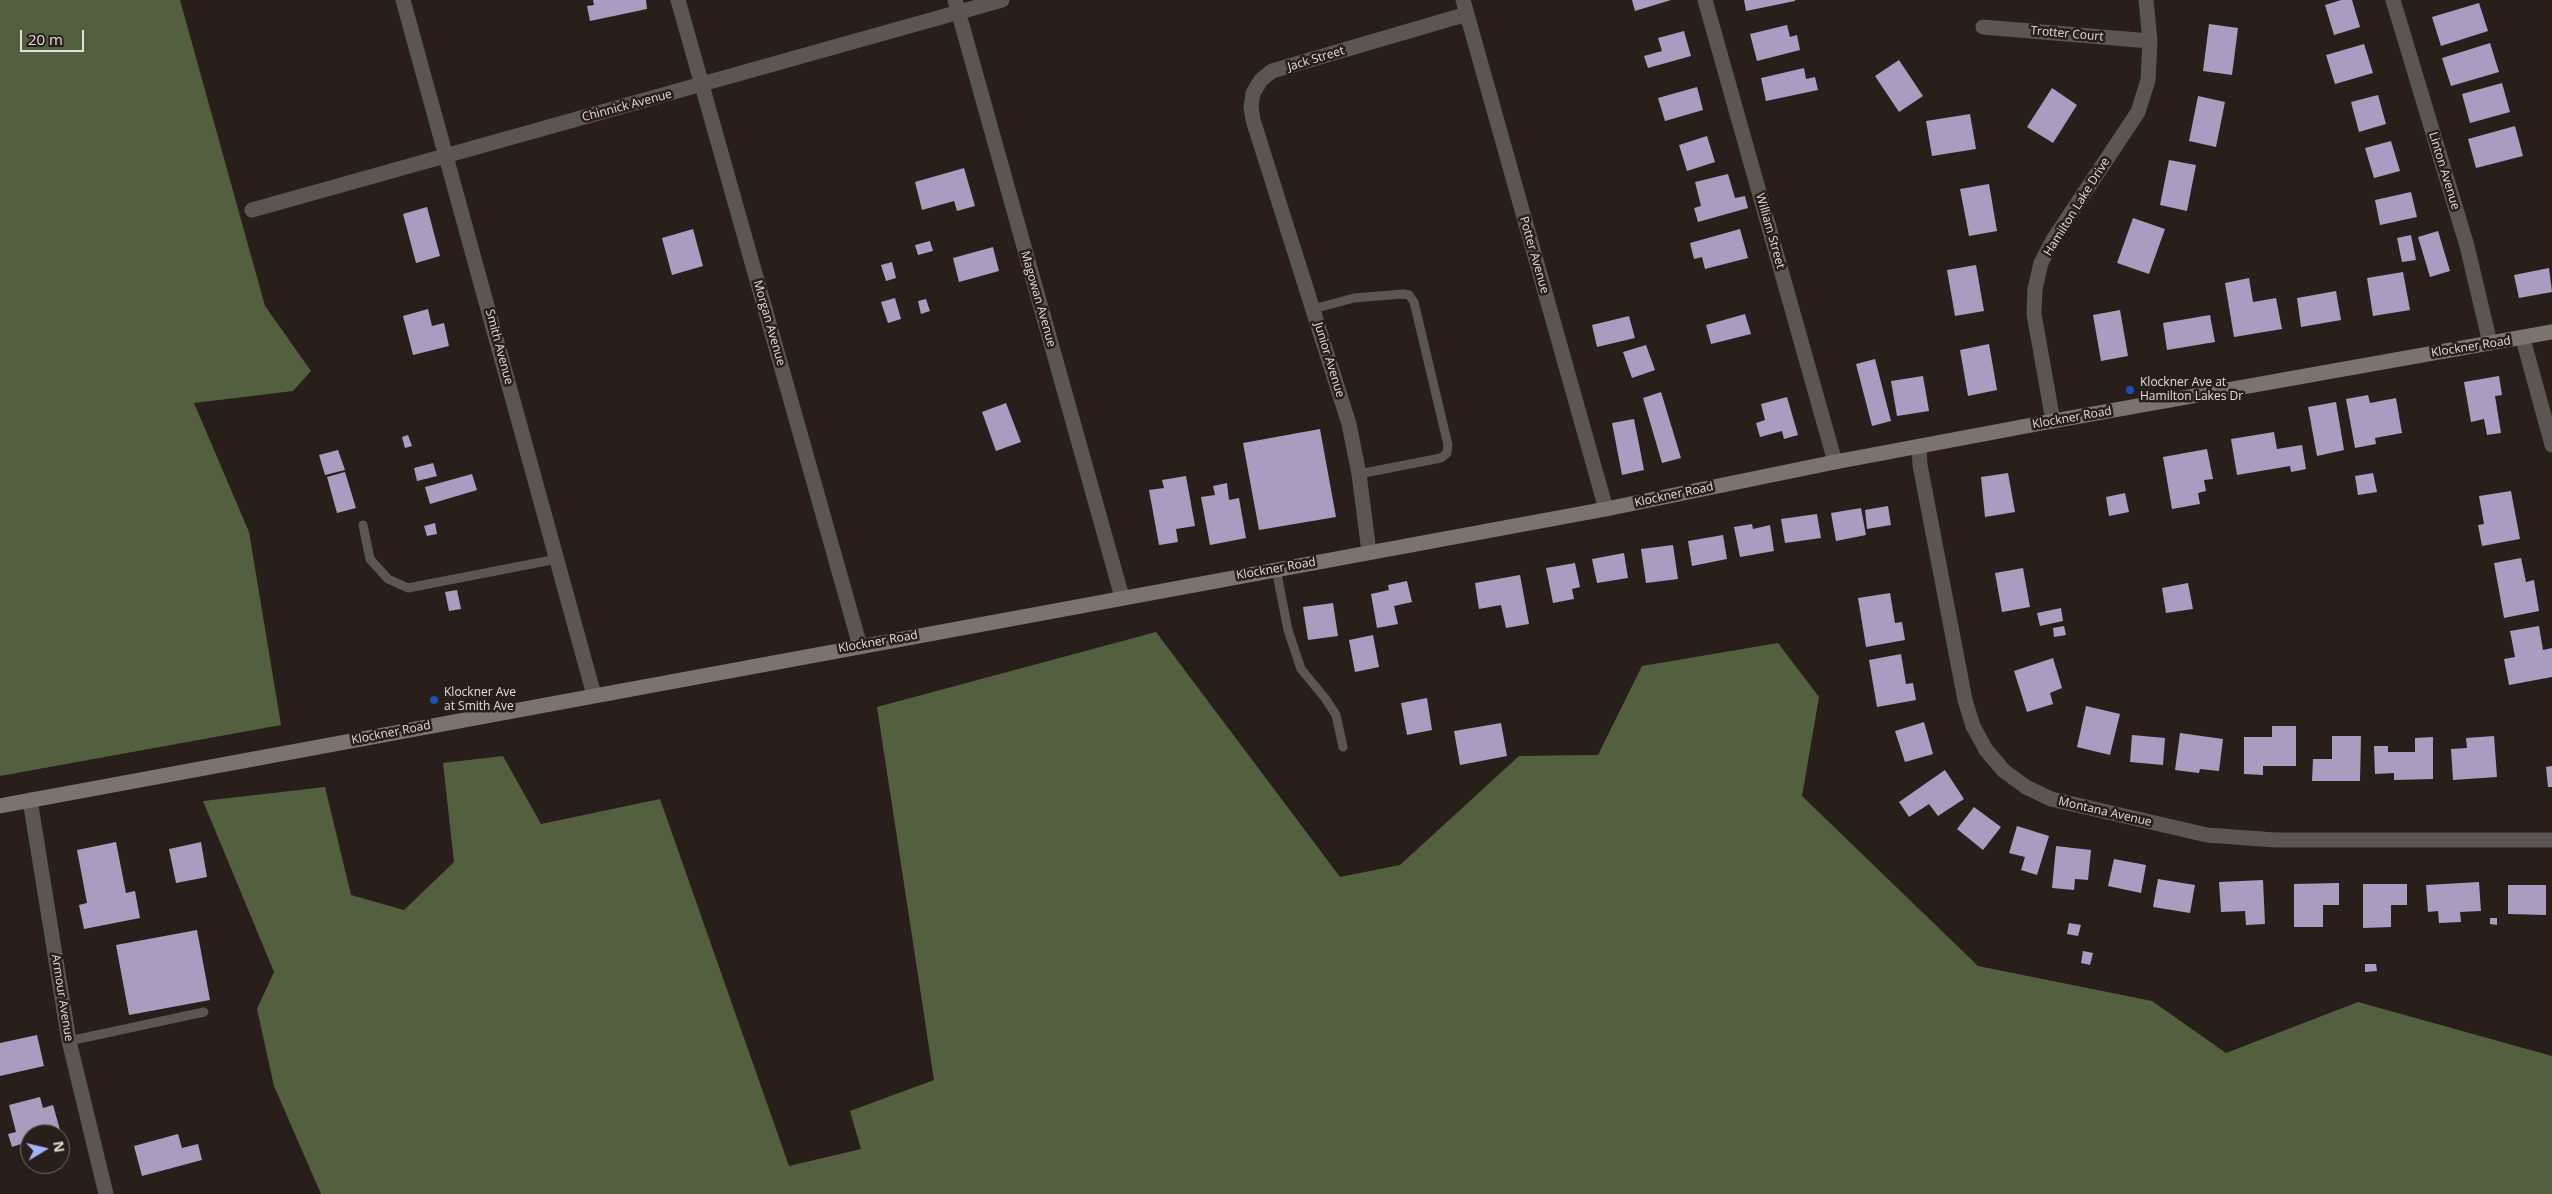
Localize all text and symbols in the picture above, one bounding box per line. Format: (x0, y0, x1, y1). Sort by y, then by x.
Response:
scale bar (22, 20, 86, 52)
street label: Trotter Court (2030, 24, 2104, 44)
text: 20 m (28, 29, 63, 49)
street label: Jack Street (1286, 44, 1346, 74)
street label: Chinnick Avenue (580, 87, 674, 125)
street label: Linton Avenue (2425, 130, 2463, 212)
street label: Hamilton Lake Drive (2041, 155, 2113, 259)
street label: William Street (1752, 192, 1788, 270)
street label: Potter Avenue (1516, 215, 1552, 295)
street label: Magowan Avenue (1017, 249, 1059, 349)
street label: Morgan Avenue (750, 279, 788, 367)
street label: Smith Avenue (482, 308, 516, 386)
street label: Junior Avenue (1311, 321, 1347, 399)
street label: Klockner Road (2430, 334, 2512, 360)
place label: Klockner Ave at Hamilton Lakes Dr (2140, 376, 2243, 404)
marker: Klockner Ave at Hamilton Lakes Dr (2124, 384, 2136, 396)
street label: Klockner Road (2031, 404, 2113, 432)
street label: Klockner Road (1633, 480, 1715, 510)
street label: Klockner Road (1235, 555, 1317, 583)
street label: Klockner Road (837, 628, 919, 656)
place label: Klockner Ave at Smith Ave (444, 686, 516, 714)
marker: Klockner Ave at Smith Ave (428, 694, 440, 706)
street label: Klockner Road (350, 718, 432, 748)
street label: Montana Avenue (2057, 794, 2153, 830)
street label: Armour Avenue (48, 953, 76, 1043)
north arrow (20, 1124, 70, 1174)
text: N (49, 1140, 70, 1154)

